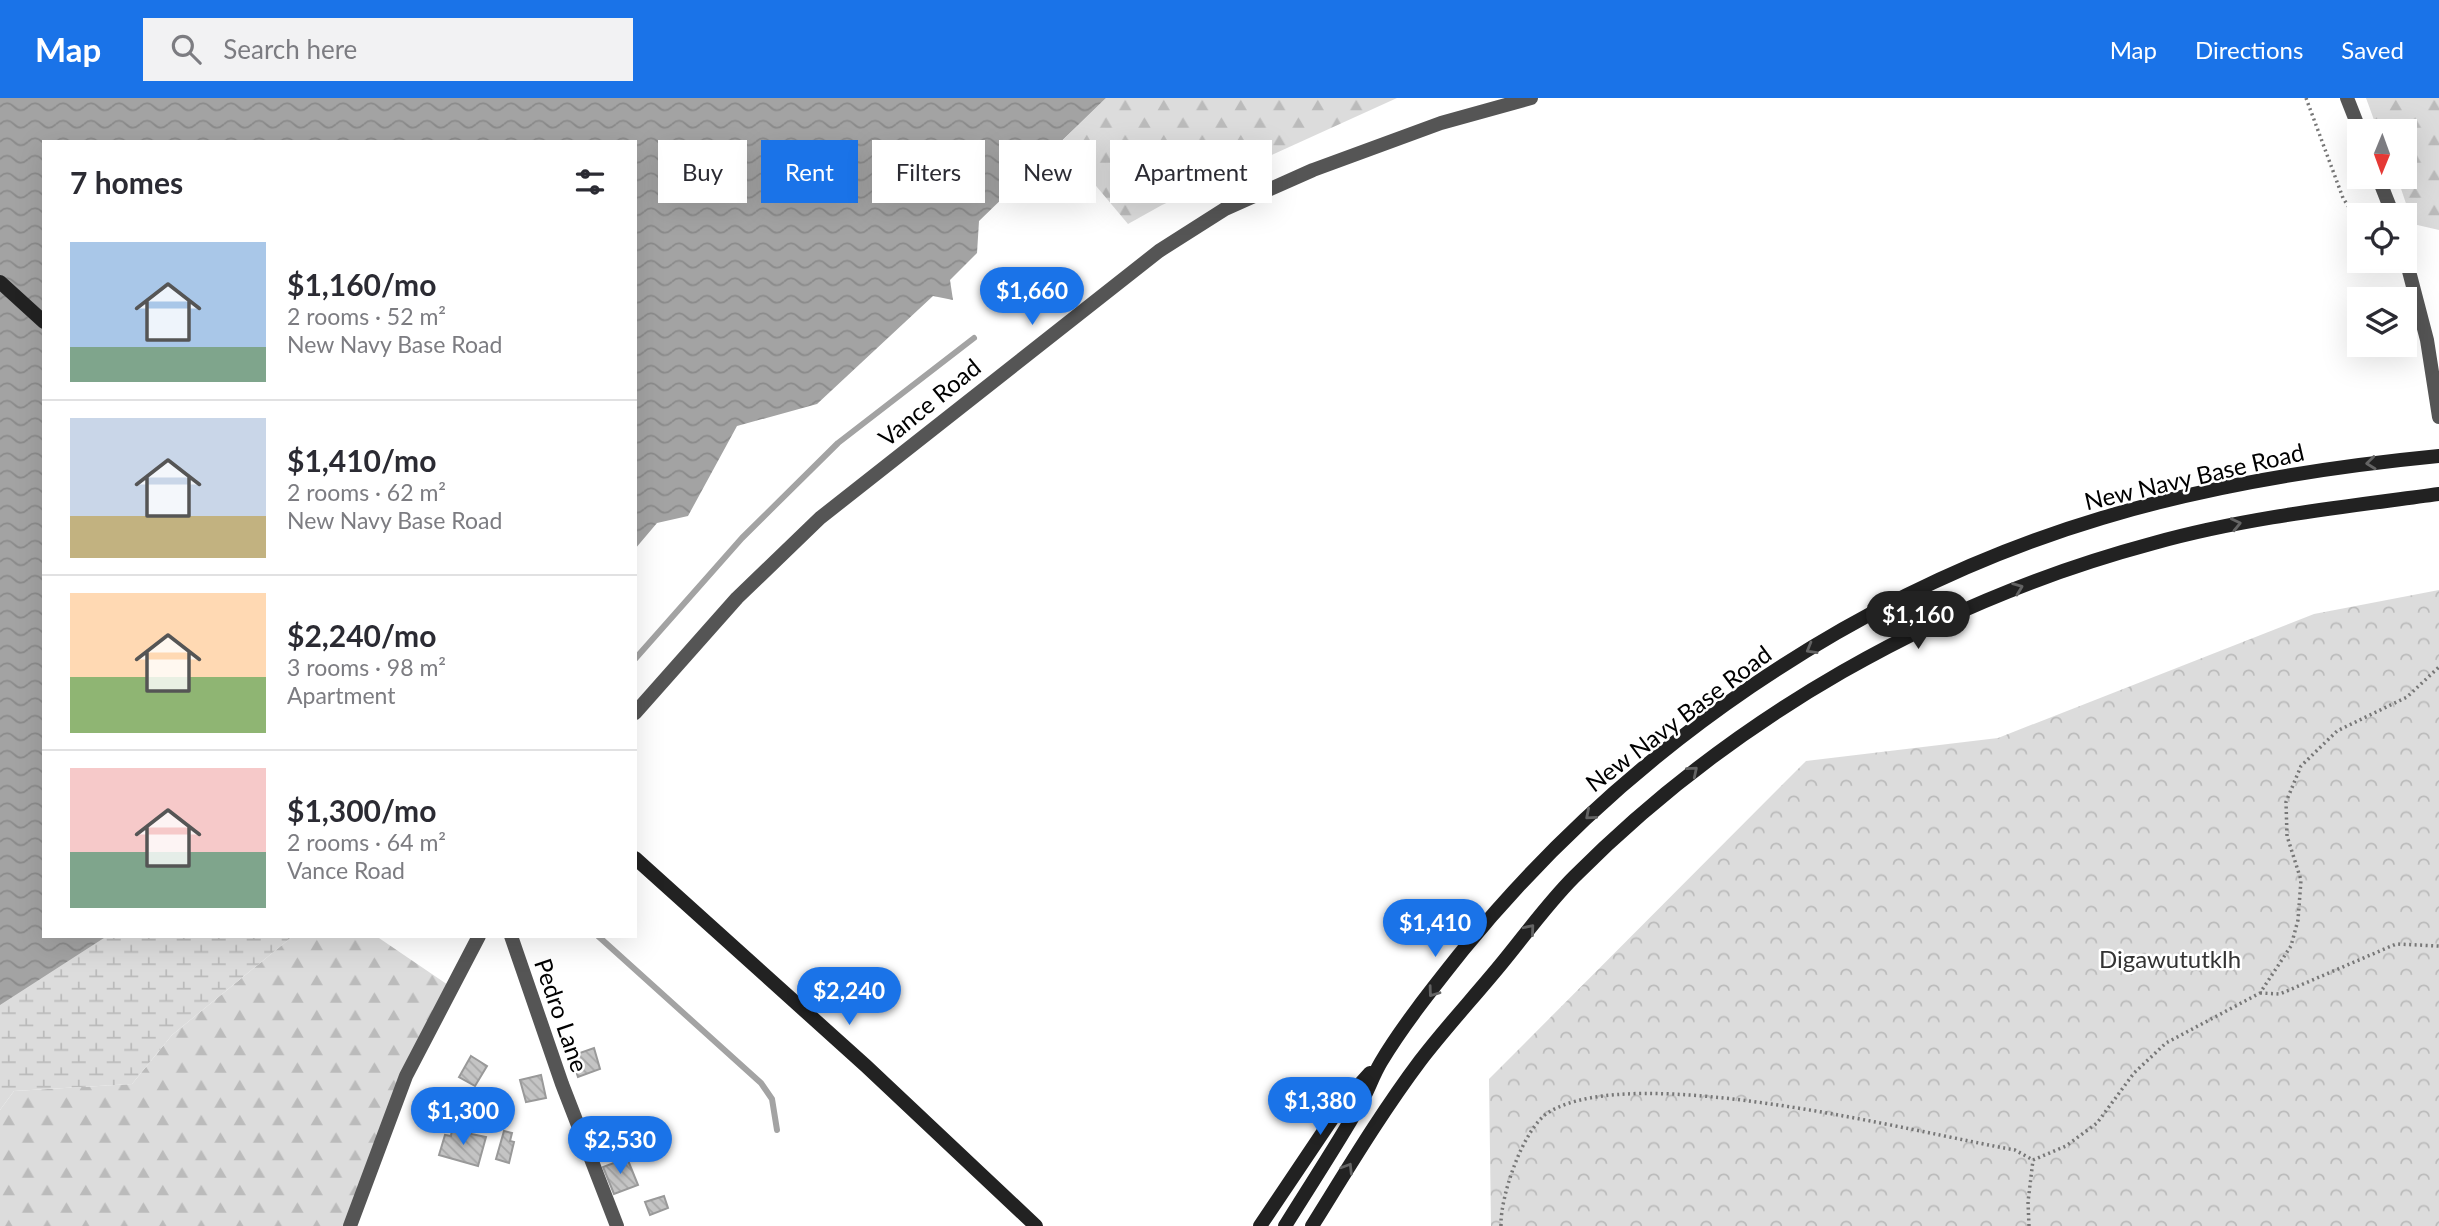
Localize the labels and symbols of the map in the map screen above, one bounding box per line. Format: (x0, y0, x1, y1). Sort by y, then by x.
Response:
north arrow (2347, 119, 2417, 189)
pin: $1,660 (975, 268, 1089, 327)
street label: Vance Road (872, 352, 986, 452)
street label: New Navy Base Road (2081, 437, 2307, 515)
one-way arrow (2365, 455, 2377, 470)
one-way arrow (2230, 518, 2242, 532)
one-way arrow (2012, 583, 2024, 597)
pin: $1,160 (1861, 592, 1975, 651)
street label: New Navy Base Road (1580, 639, 1776, 797)
one-way arrow (1806, 641, 1818, 654)
one-way arrow (1684, 767, 1697, 779)
one-way arrow (1585, 806, 1598, 819)
pin: $1,410 (1378, 900, 1492, 959)
one-way arrow (1522, 924, 1534, 937)
park label: Digawututklh (2099, 944, 2241, 973)
street label: Pedro Lane (529, 954, 595, 1076)
pin: $2,240 (792, 968, 906, 1027)
one-way arrow (1428, 984, 1441, 996)
pin: $1,380 (1263, 1077, 1377, 1137)
pin: $1,300 (406, 1088, 520, 1147)
pin: $2,530 (563, 1116, 677, 1176)
one-way arrow (1340, 1163, 1353, 1176)

